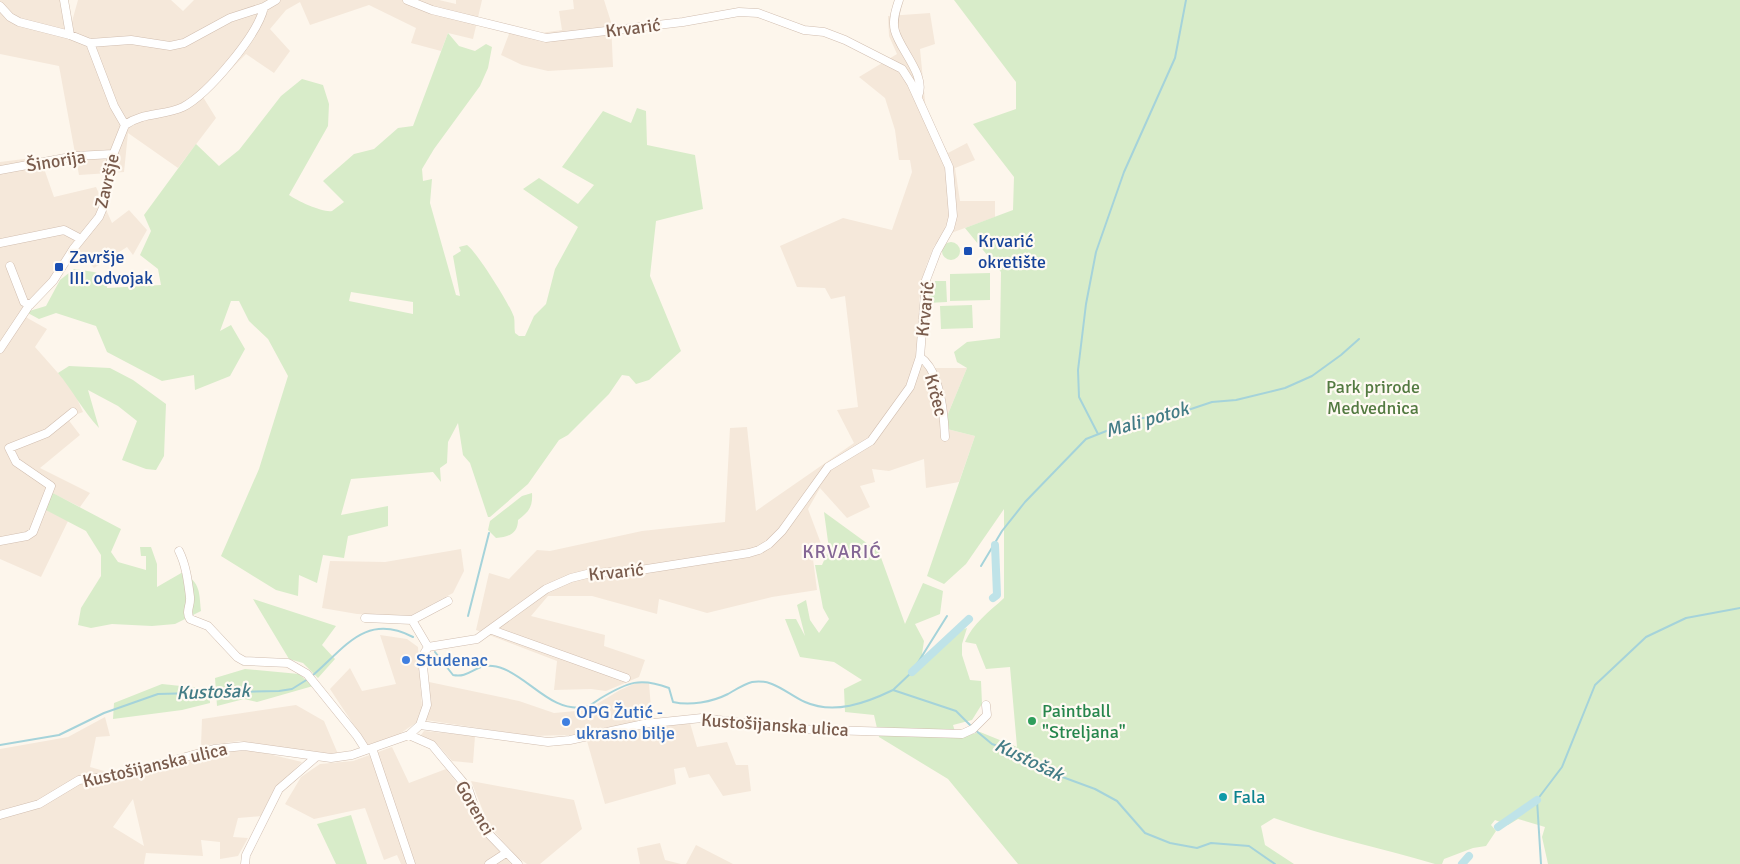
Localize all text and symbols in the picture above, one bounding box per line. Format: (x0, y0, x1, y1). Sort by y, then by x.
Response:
street label: Krvarić (604, 14, 662, 42)
street label: Šinorija (25, 145, 87, 177)
street label: Završje (90, 152, 124, 210)
place label: Krvarić okretište (978, 230, 1046, 273)
marker: Krvarić okretište (962, 245, 974, 257)
place label: Završje III. odvojak (69, 246, 153, 289)
marker: Završje III. odvojak (53, 261, 65, 273)
street label: Krvarić (911, 280, 939, 338)
street label: Krčec (920, 371, 952, 419)
park label: Park prirode Medvednica (1326, 376, 1420, 419)
water label: Mali potok (1103, 396, 1193, 443)
district label: KRVARIĆ (802, 540, 882, 564)
street label: Krvarić (587, 558, 645, 586)
place label: Studenac (416, 649, 488, 671)
marker: Studenac (400, 654, 412, 666)
water label: Kustošak (176, 679, 252, 705)
place label: Paintball "Streljana" (1042, 700, 1126, 743)
place label: OPG Žutić - ukrasno bilje (576, 701, 675, 744)
street label: Kustošijanska ulica (700, 709, 850, 741)
marker: Paintball "Streljana" (1026, 715, 1038, 727)
marker: OPG Žutić - ukrasno bilje (560, 716, 572, 728)
water label: Kustošak (991, 733, 1069, 788)
street label: Kustošijanska ulica (80, 738, 230, 792)
street label: Gorenci (451, 777, 499, 839)
place label: Fala (1233, 786, 1265, 808)
marker: Fala (1217, 791, 1229, 803)

